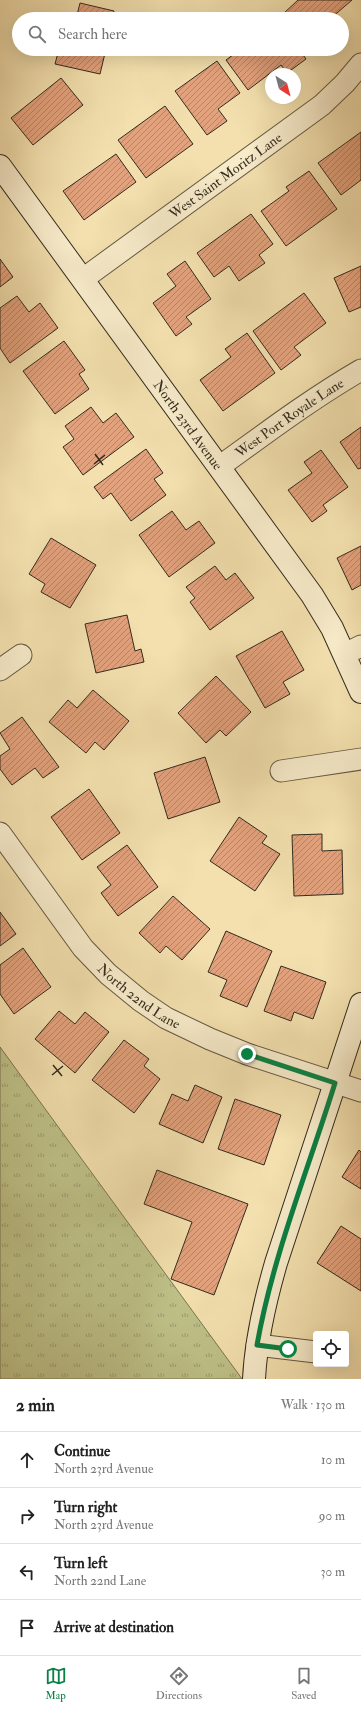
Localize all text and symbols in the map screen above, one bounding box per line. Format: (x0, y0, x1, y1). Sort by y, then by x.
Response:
search box (12, 12, 349, 56)
icon: search (26, 23, 48, 45)
text: Search here (58, 25, 127, 44)
north arrow (265, 68, 301, 104)
street label: West Saint Moritz Lane (165, 129, 285, 223)
street label: West Port Royale Lane (231, 374, 347, 461)
street label: North 23rd Avenue (150, 376, 227, 473)
street label: North 22nd Lane (94, 960, 183, 1032)
route end (238, 1045, 256, 1063)
map controls (313, 1331, 349, 1367)
button: locate (313, 1331, 349, 1367)
route start (279, 1340, 297, 1358)
text: 2 min (16, 1395, 55, 1416)
text: Walk · 130 m (281, 1397, 345, 1413)
text: Continue (54, 1442, 110, 1461)
icon: ahead (16, 1449, 38, 1471)
text: 10 m (321, 1452, 345, 1468)
text: North 23rd Avenue (54, 1461, 153, 1477)
text: Turn right (54, 1498, 117, 1517)
icon: right (16, 1505, 38, 1527)
text: 90 m (319, 1508, 345, 1524)
text: North 23rd Avenue (54, 1517, 153, 1533)
text: Turn left (54, 1554, 108, 1573)
icon: left (16, 1561, 38, 1583)
text: 30 m (321, 1564, 345, 1580)
text: North 22nd Lane (54, 1573, 146, 1589)
icon: arrive (16, 1617, 38, 1639)
text: Arrive at destination (54, 1618, 174, 1637)
tab: Map (45, 1665, 67, 1702)
tab: Directions (156, 1665, 202, 1702)
tab: Saved (291, 1665, 316, 1702)

